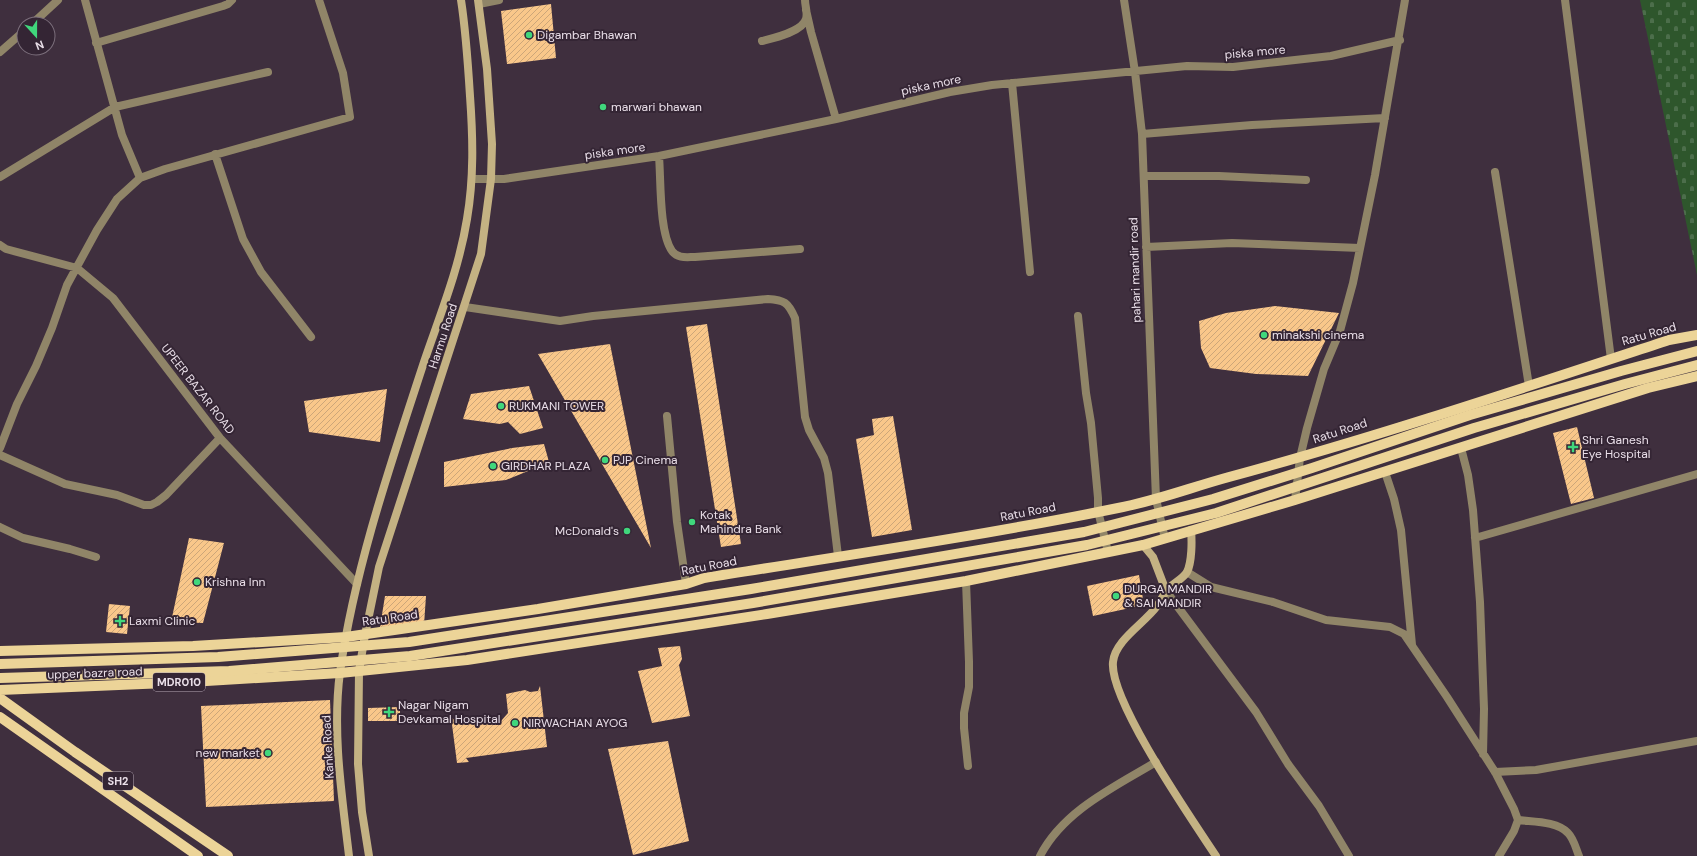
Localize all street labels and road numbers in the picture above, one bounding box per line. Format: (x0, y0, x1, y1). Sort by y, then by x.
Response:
street label: piska more (1224, 41, 1286, 63)
street label: piska more (900, 71, 963, 99)
street label: piska more (584, 139, 646, 163)
street label: pahari mandir road (1125, 217, 1145, 323)
street label: Harmu Road (425, 301, 461, 371)
street label: Ratu Road (1620, 319, 1678, 349)
street label: UPEER BAZAR ROAD (158, 341, 238, 437)
street label: Ratu Road (1311, 415, 1369, 447)
street label: Ratu Road (999, 499, 1057, 525)
street label: Ratu Road (680, 553, 738, 579)
street label: Ratu Road (361, 606, 419, 630)
street label: upper bazra road (47, 663, 143, 683)
road number: MDR010 (153, 673, 205, 691)
street label: Kanke Road (318, 715, 338, 779)
road number: SH2 (103, 772, 133, 790)

